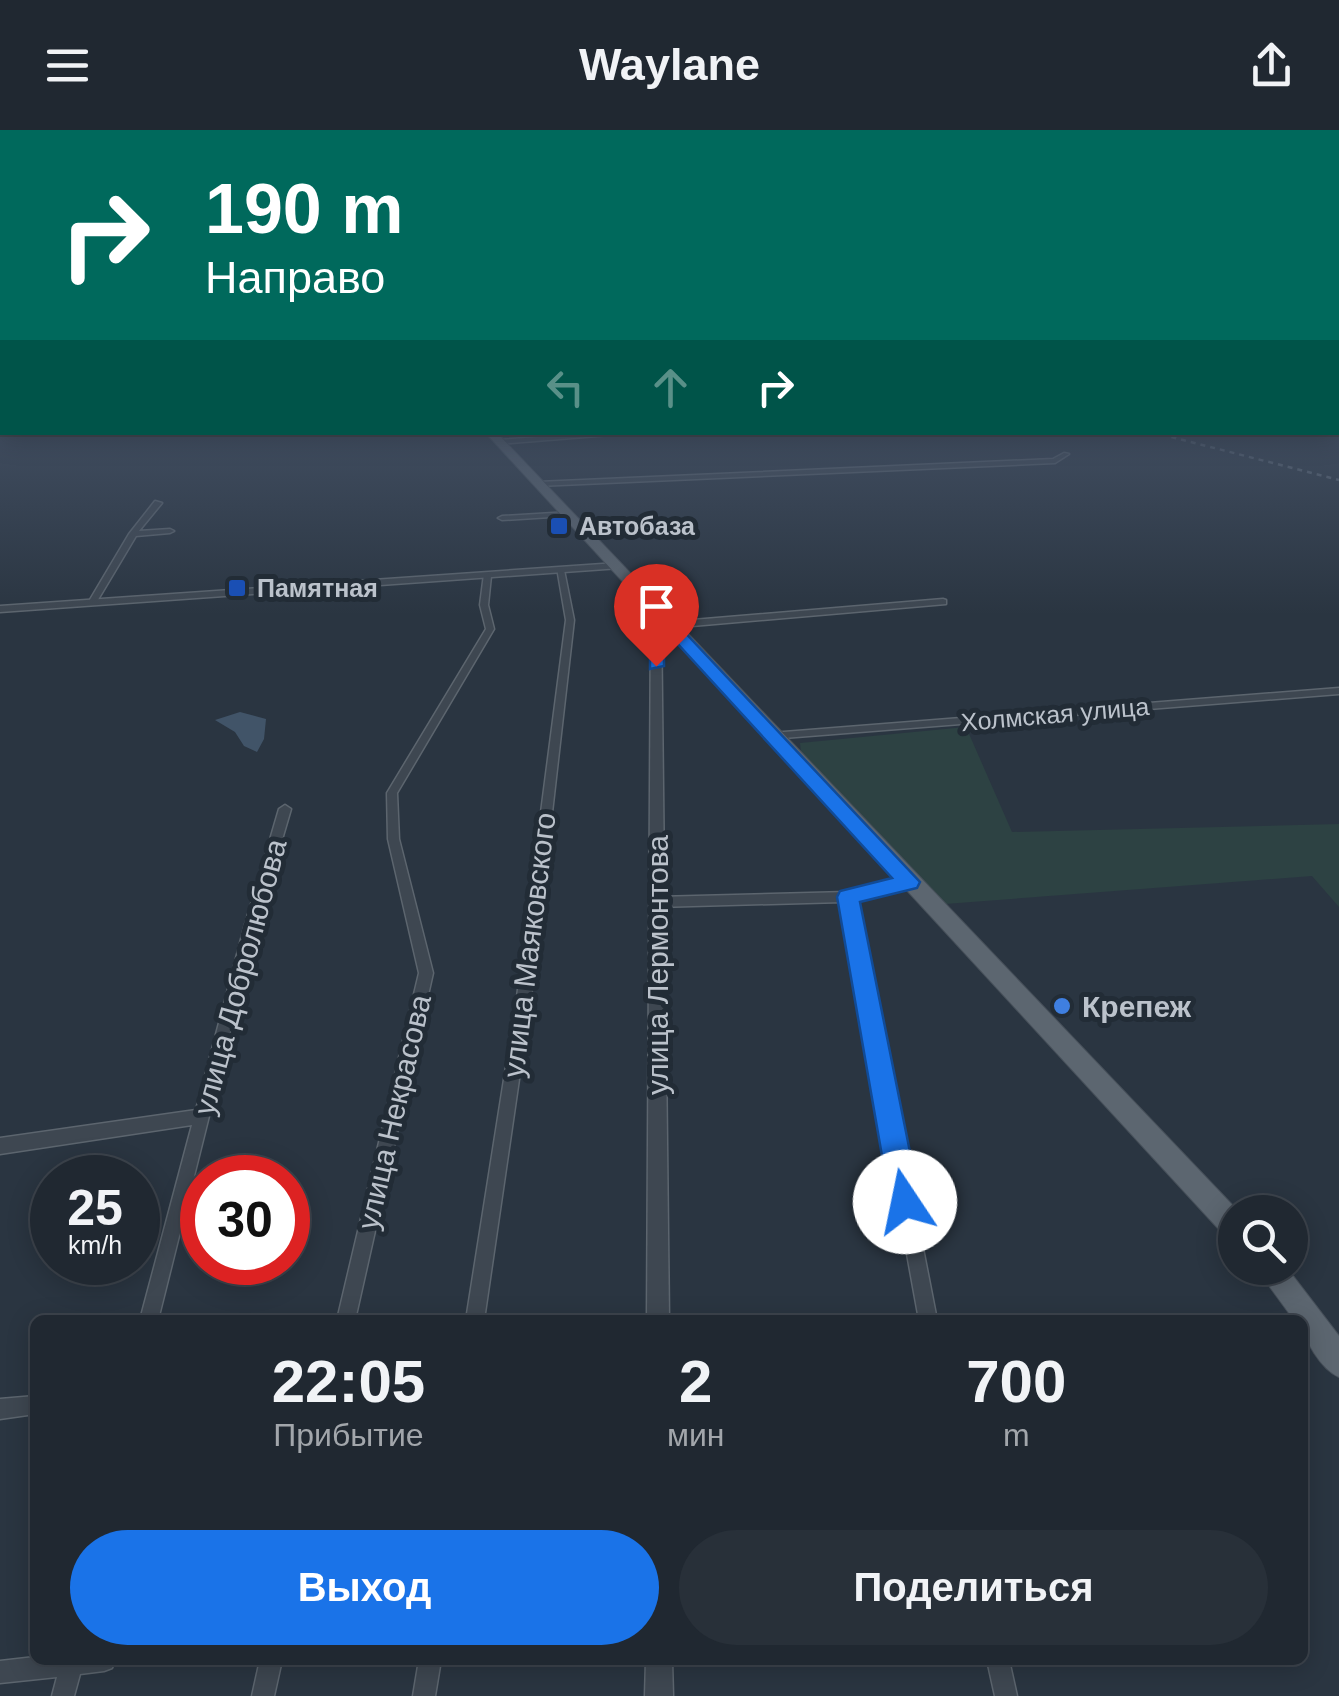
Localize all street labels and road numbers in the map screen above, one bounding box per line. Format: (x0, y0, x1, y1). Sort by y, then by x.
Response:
street label: Холмская улица (960, 692, 1150, 736)
street label: улица Маяковского (496, 811, 562, 1079)
street label: улица Добролюбова (187, 835, 293, 1119)
street label: улица Лермонтова (641, 835, 674, 1095)
street label: улица Некрасова (351, 991, 437, 1233)

